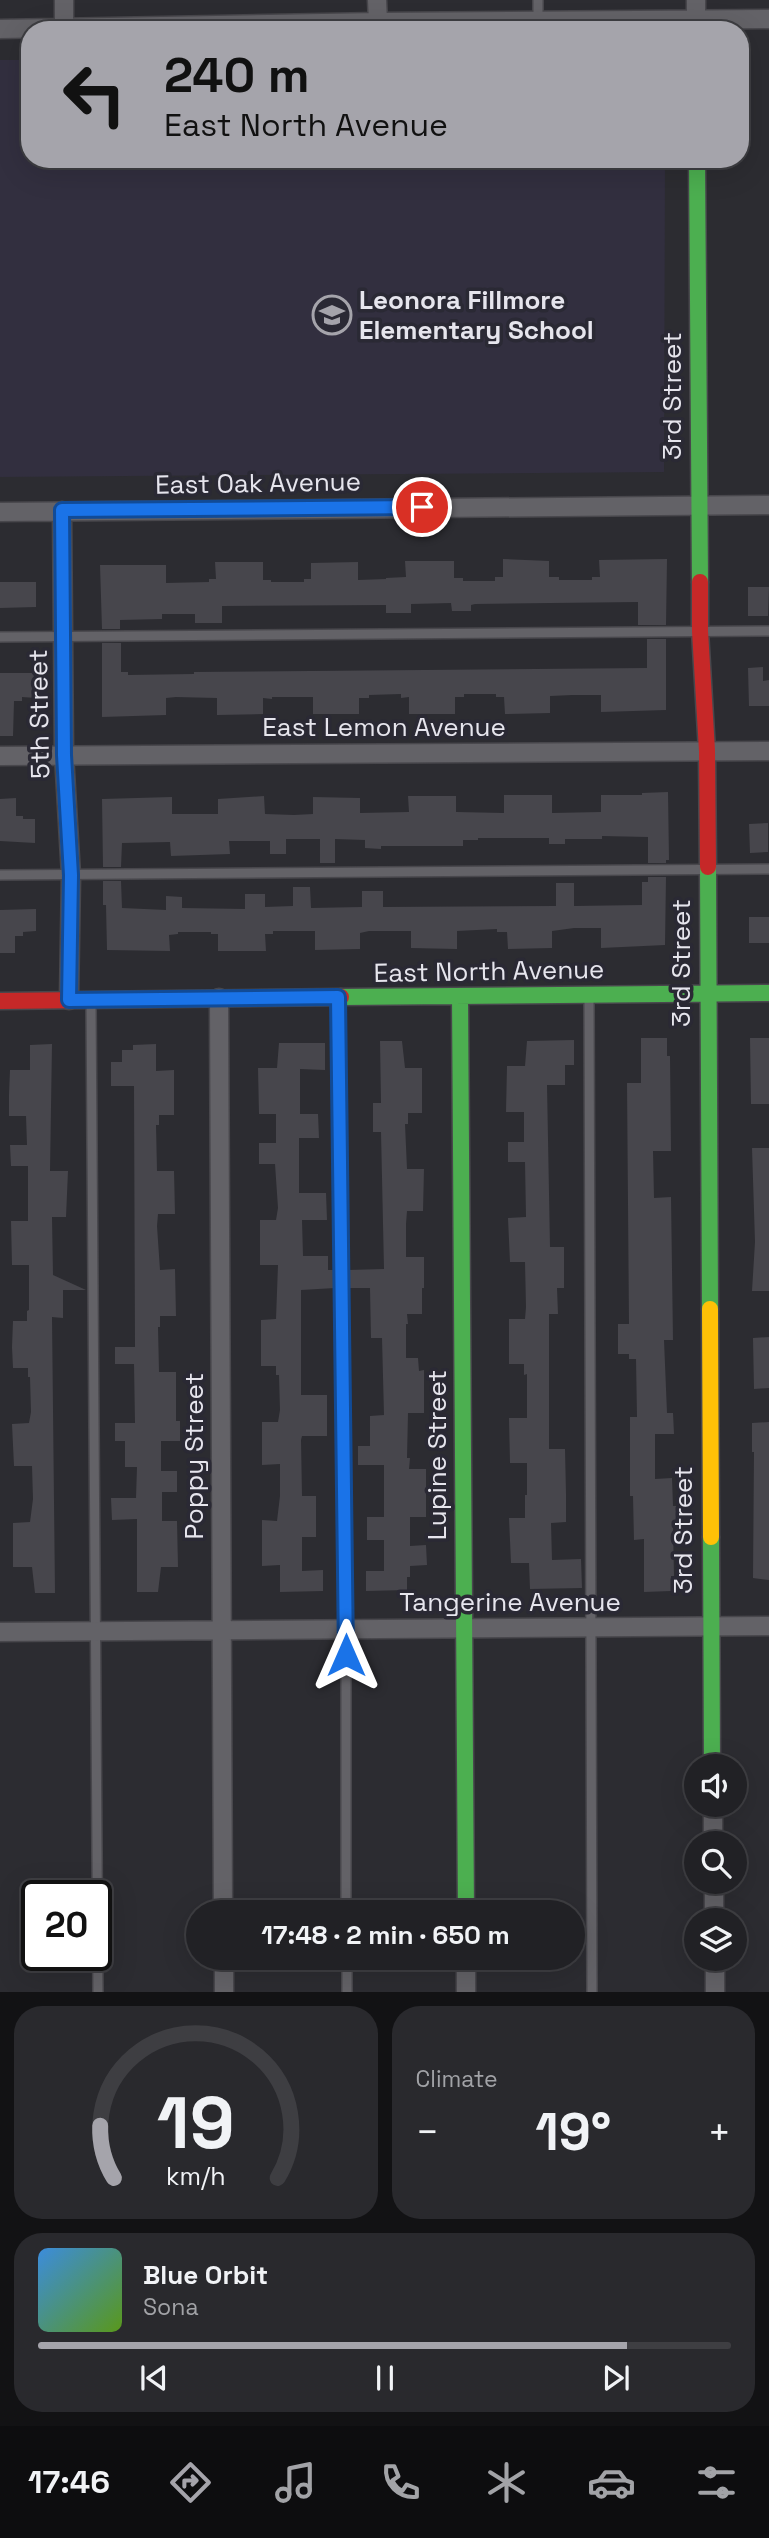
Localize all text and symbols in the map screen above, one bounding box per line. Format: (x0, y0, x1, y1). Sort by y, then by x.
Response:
text: 240 m (164, 44, 310, 106)
icon: left (49, 49, 140, 140)
text: East North Avenue (164, 105, 448, 145)
place label: Leonora Fillmore Elementary School (359, 283, 594, 347)
school or university icon: Leonora Fillmore Elementary School (311, 294, 353, 336)
street label: 3rd Street (655, 332, 689, 460)
street label: East Oak Avenue (155, 464, 361, 502)
pin (392, 477, 452, 537)
icon: arrive (403, 488, 441, 526)
street label: 5th Street (21, 649, 57, 779)
street label: East Lemon Avenue (262, 710, 506, 744)
street label: 3rd Street (664, 899, 698, 1027)
street label: East North Avenue (373, 952, 605, 990)
street label: Lupine Street (420, 1370, 454, 1540)
street label: Poppy Street (177, 1373, 211, 1539)
street label: 3rd Street (666, 1466, 700, 1594)
street label: Tangerine Avenue (399, 1585, 621, 1619)
position arrow (309, 1618, 383, 1692)
map controls (684, 1754, 747, 1971)
button: sound (684, 1754, 747, 1817)
button: search (684, 1831, 747, 1894)
speed limit sign: 20 (21, 1880, 112, 1971)
button: layers (684, 1908, 747, 1971)
text: 17:48 · 2 min · 650 m (261, 1918, 510, 1952)
text: Climate (416, 2064, 498, 2094)
text: 19 (157, 2077, 235, 2170)
text: 19° (535, 2099, 611, 2165)
text: − (416, 2108, 439, 2156)
text: + (707, 2108, 731, 2156)
text: km/h (166, 2160, 226, 2192)
text: Blue Orbit (143, 2258, 268, 2292)
text: Sona (143, 2292, 199, 2322)
icon: previous (135, 2359, 173, 2397)
icon: pause (366, 2359, 404, 2397)
icon: next (597, 2359, 635, 2397)
icon: directions (166, 2458, 215, 2507)
icon: music (271, 2458, 320, 2507)
icon: phone (376, 2458, 425, 2507)
icon: climate (482, 2458, 531, 2507)
icon: car (587, 2458, 636, 2507)
icon: filters (692, 2458, 741, 2507)
text: 17:46 (28, 2462, 110, 2502)

